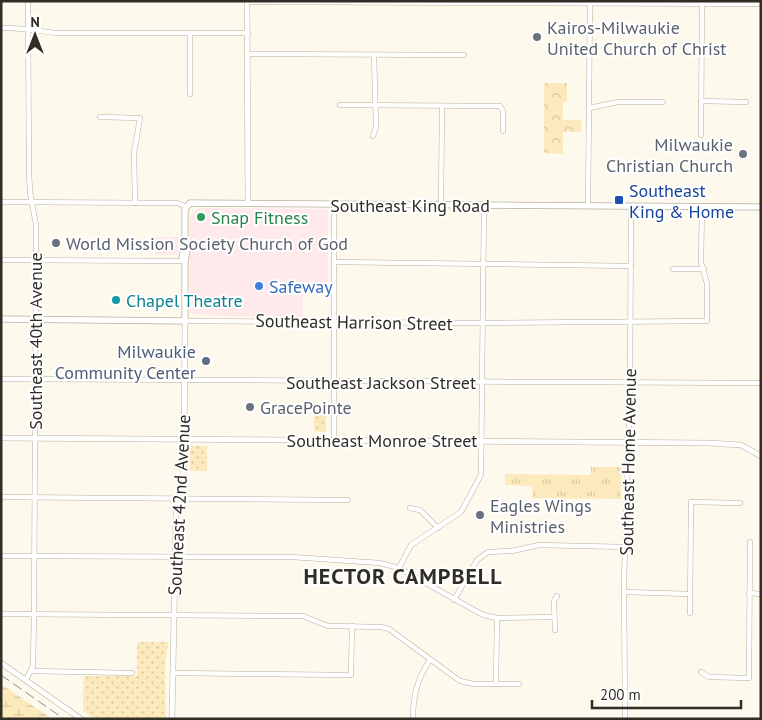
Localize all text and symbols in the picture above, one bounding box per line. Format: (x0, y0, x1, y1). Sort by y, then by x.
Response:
north arrow (10, 10, 60, 60)
text: N (30, 13, 40, 31)
place label: Kairos-Milwaukie United Church of Christ (547, 16, 726, 60)
marker: Kairos-Milwaukie United Church of Christ (531, 31, 543, 43)
place label: Milwaukie Christian Church (606, 133, 733, 177)
marker: Milwaukie Christian Church (737, 148, 749, 160)
place label: Southeast King & Home (629, 179, 734, 223)
street label: Southeast King Road (330, 194, 490, 217)
marker: Southeast King & Home (613, 194, 625, 206)
place label: Snap Fitness (211, 206, 308, 229)
marker: Snap Fitness (195, 211, 207, 223)
place label: World Mission Society Church of God (66, 232, 348, 255)
marker: World Mission Society Church of God (50, 237, 62, 249)
street label: Southeast 40th Avenue (24, 252, 47, 430)
place label: Safeway (269, 275, 333, 298)
marker: Safeway (253, 280, 265, 292)
place label: Chapel Theatre (126, 289, 243, 312)
marker: Chapel Theatre (110, 294, 122, 306)
street label: Southeast Harrison Street (255, 309, 453, 335)
place label: Milwaukie Community Center (55, 340, 196, 384)
marker: Milwaukie Community Center (200, 355, 212, 367)
street label: Southeast Home Avenue (615, 368, 641, 556)
street label: Southeast Jackson Street (286, 371, 476, 394)
place label: GracePointe (260, 396, 352, 419)
marker: GracePointe (244, 401, 256, 413)
street label: Southeast 42nd Avenue (163, 414, 195, 596)
street label: Southeast Monroe Street (287, 429, 477, 452)
place label: Eagles Wings Ministries (490, 494, 592, 538)
marker: Eagles Wings Ministries (474, 509, 486, 521)
district label: HECTOR CAMPBELL (304, 562, 502, 590)
scale bar (592, 678, 741, 710)
text: 200 m (600, 685, 641, 704)

